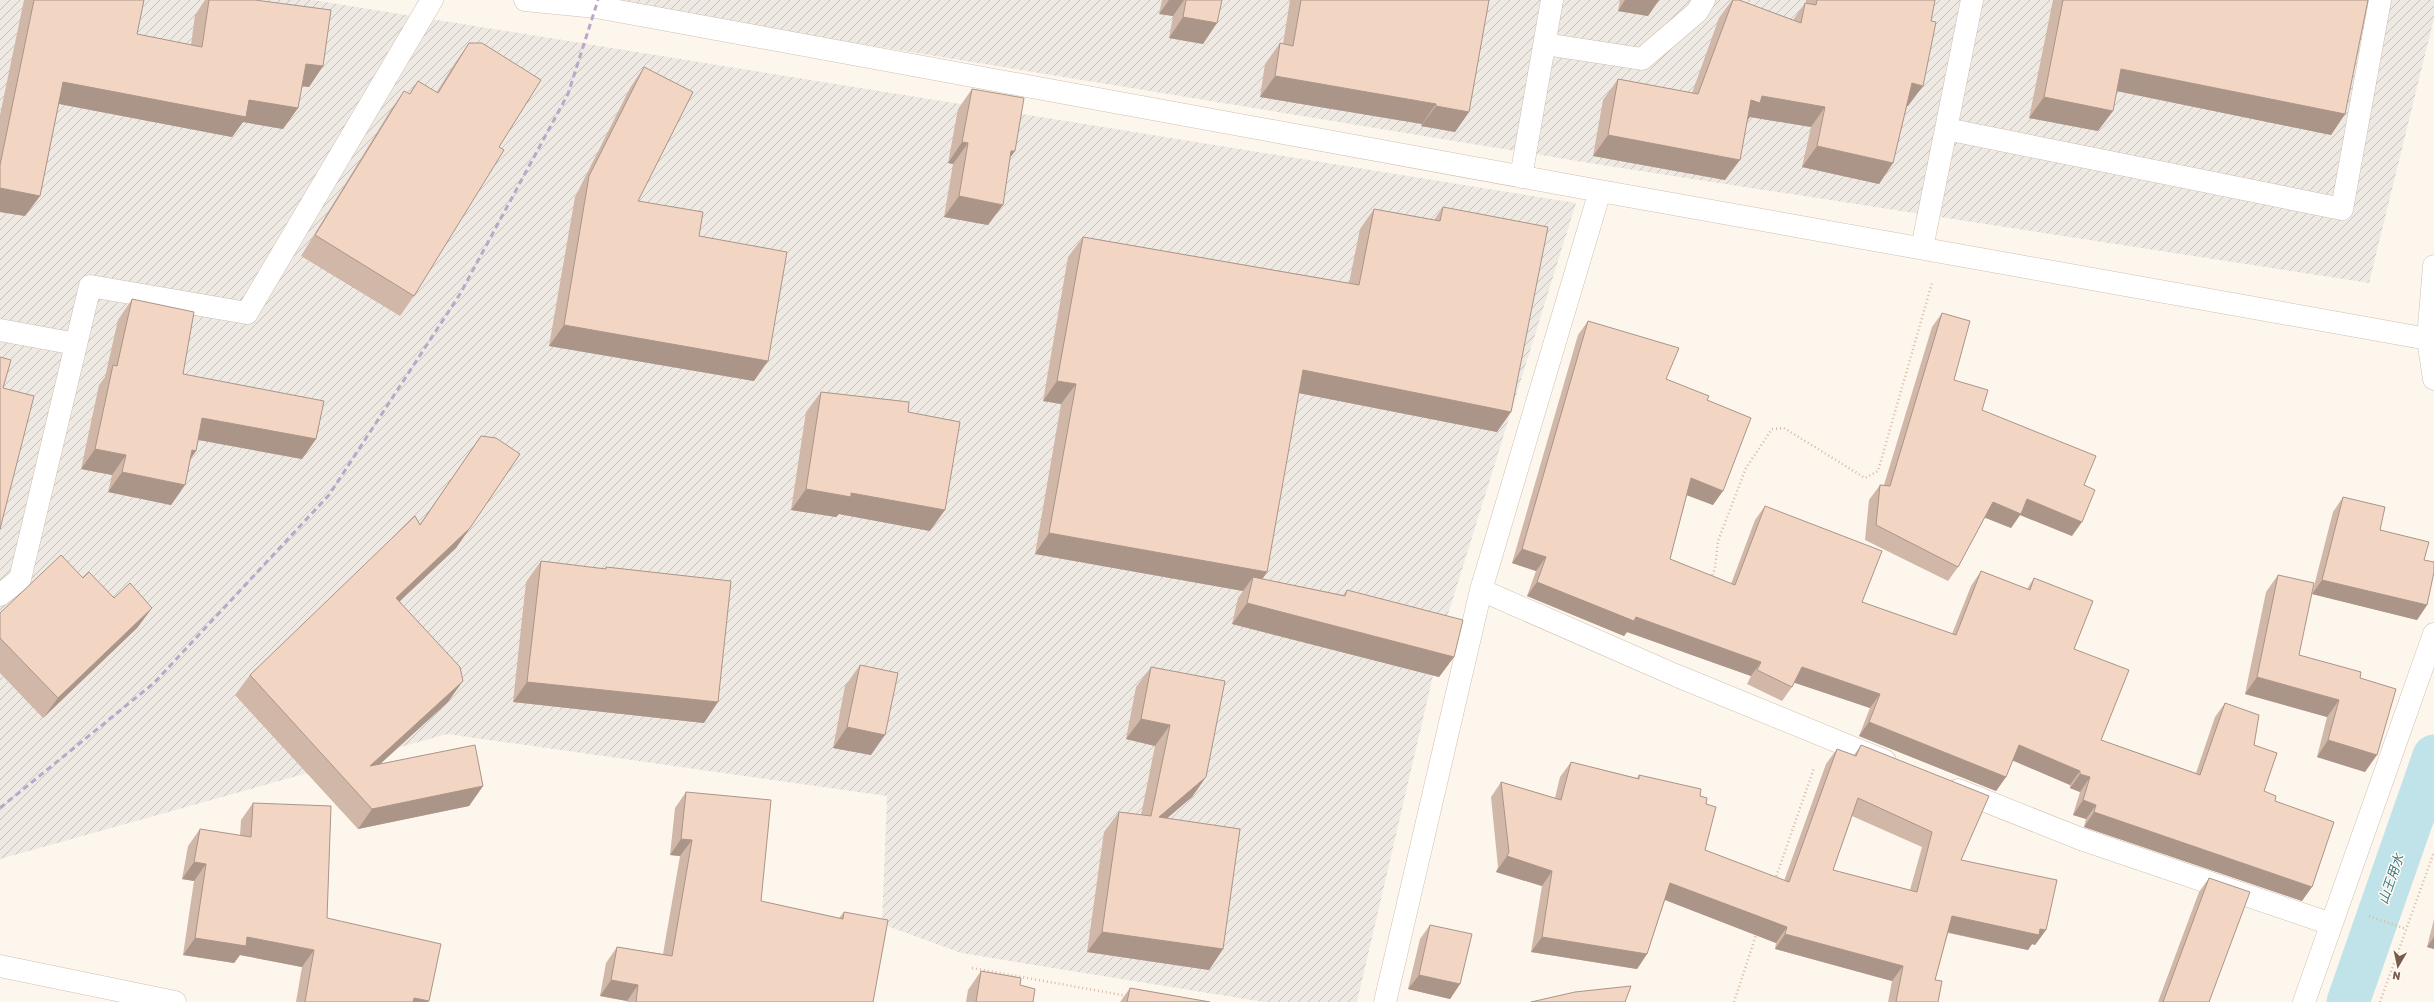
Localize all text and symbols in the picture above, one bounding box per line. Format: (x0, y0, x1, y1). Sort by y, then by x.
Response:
water label: 山王用水 (2375, 850, 2407, 906)
north arrow (2378, 946, 2418, 986)
text: N (2392, 968, 2401, 982)

